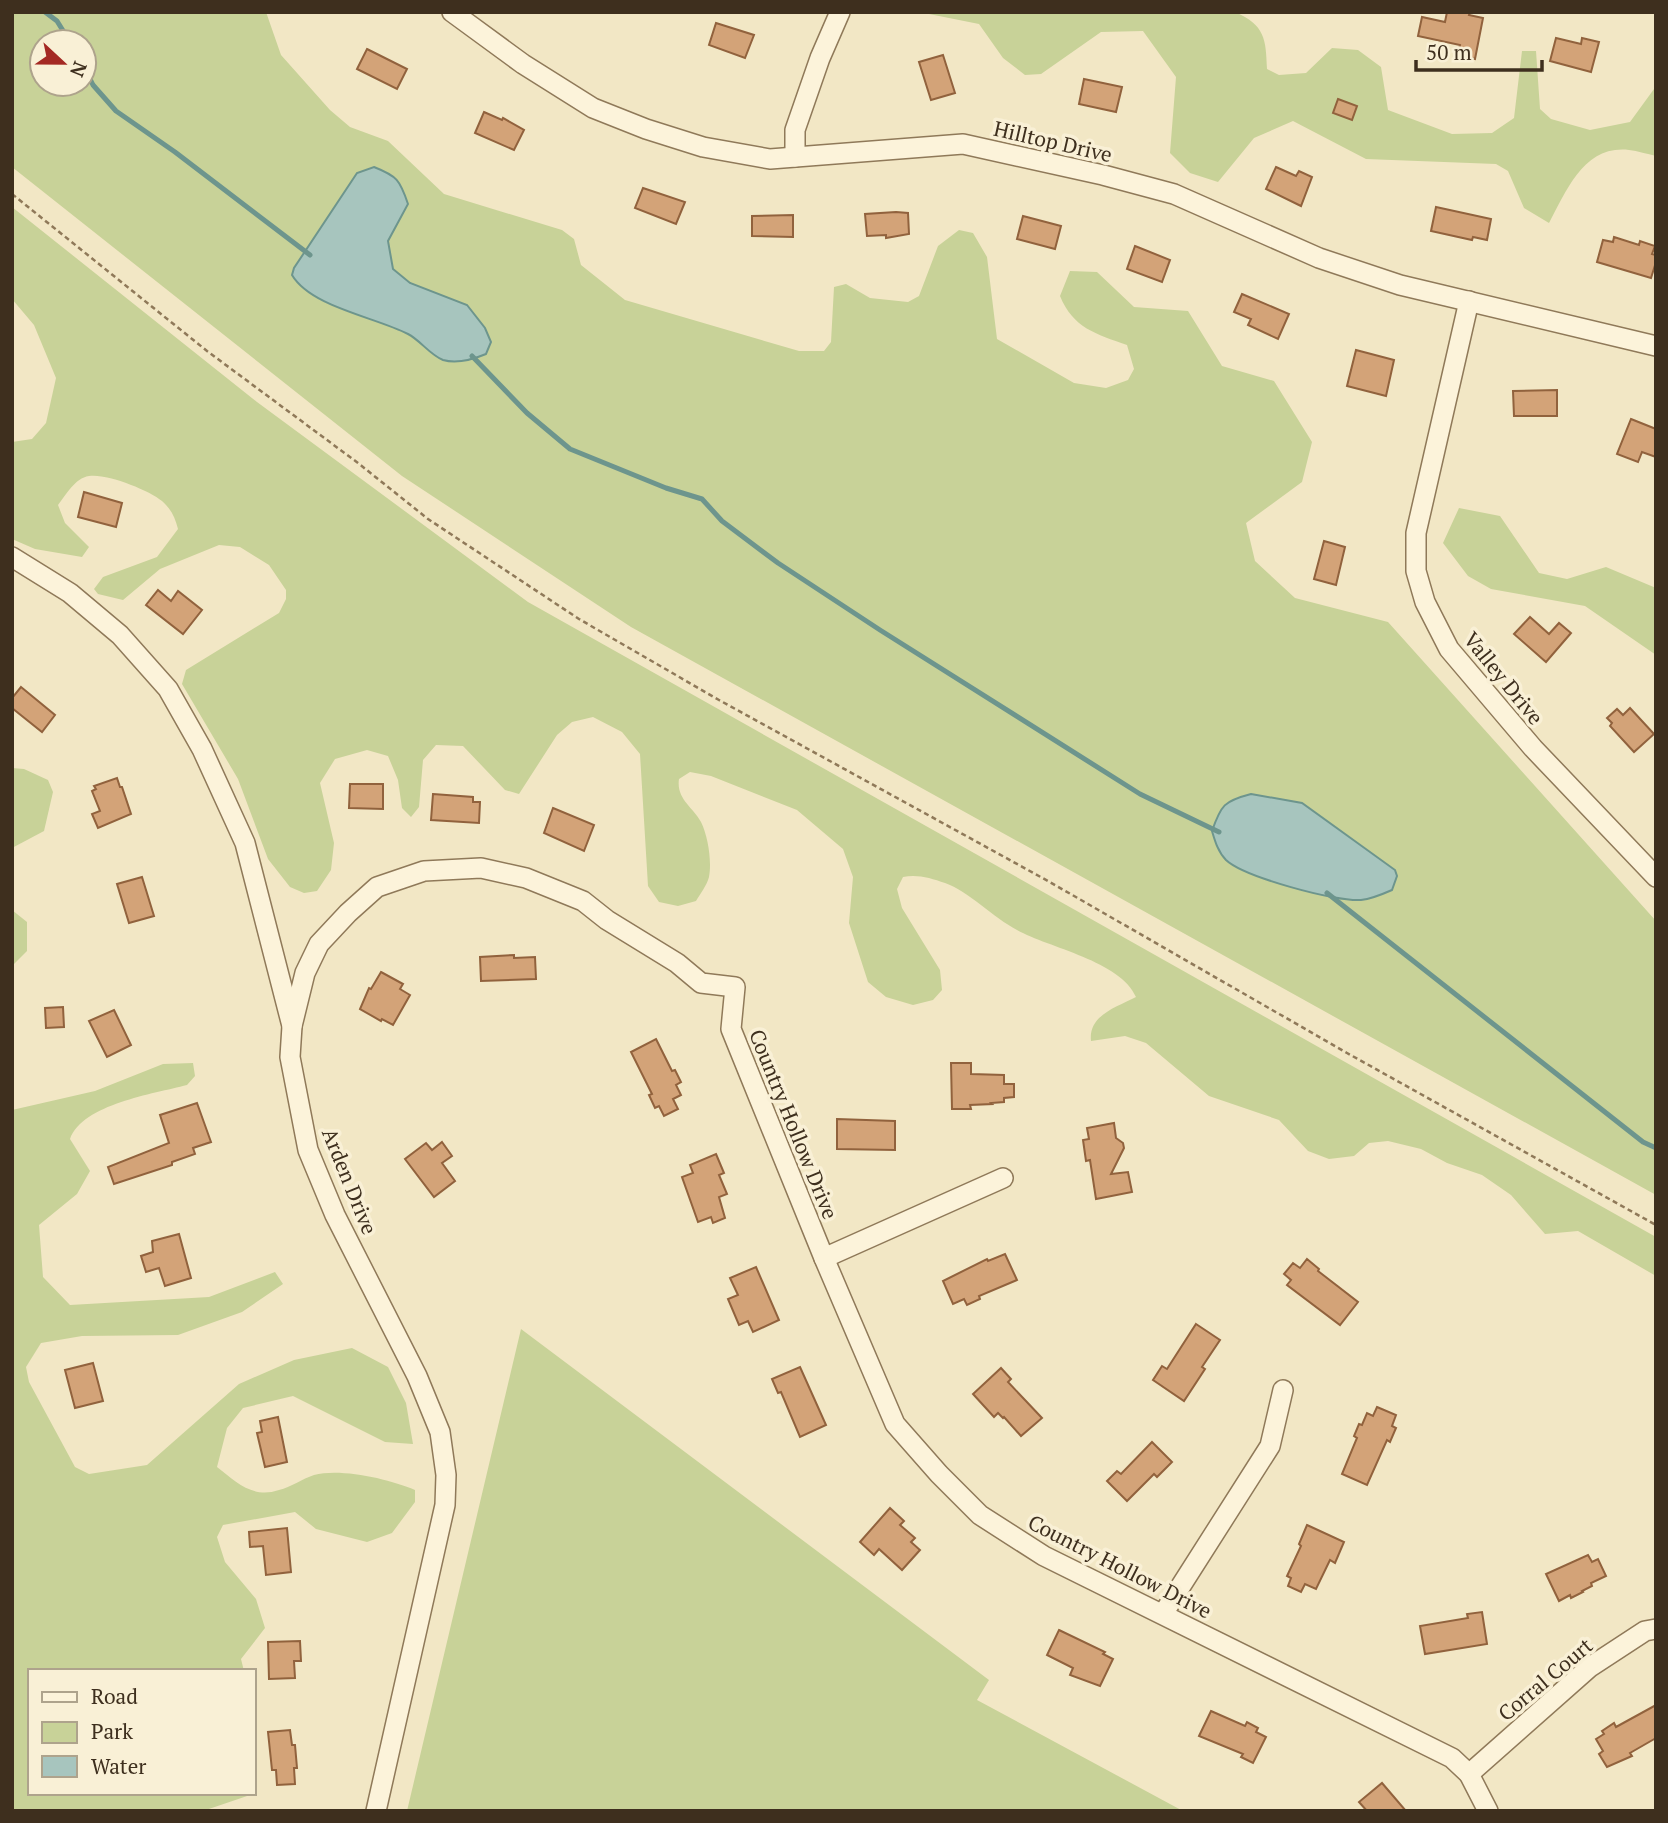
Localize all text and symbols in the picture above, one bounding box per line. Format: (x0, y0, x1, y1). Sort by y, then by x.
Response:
north arrow (28, 28, 98, 98)
scale bar (1416, 28, 1542, 72)
text: 50 m (1426, 38, 1472, 66)
text: N (65, 58, 94, 81)
street label: Hilltop Drive (991, 114, 1115, 168)
street label: Valley Drive (1458, 626, 1550, 730)
street label: Country Hollow Drive (743, 1025, 845, 1223)
street label: Arden Drive (316, 1124, 384, 1238)
street label: Country Hollow Drive (1023, 1508, 1217, 1624)
street label: Corral Court (1492, 1631, 1598, 1727)
legend (28, 1669, 256, 1795)
text: Road (91, 1682, 138, 1710)
text: Park (91, 1717, 133, 1745)
text: Water (91, 1752, 146, 1780)

